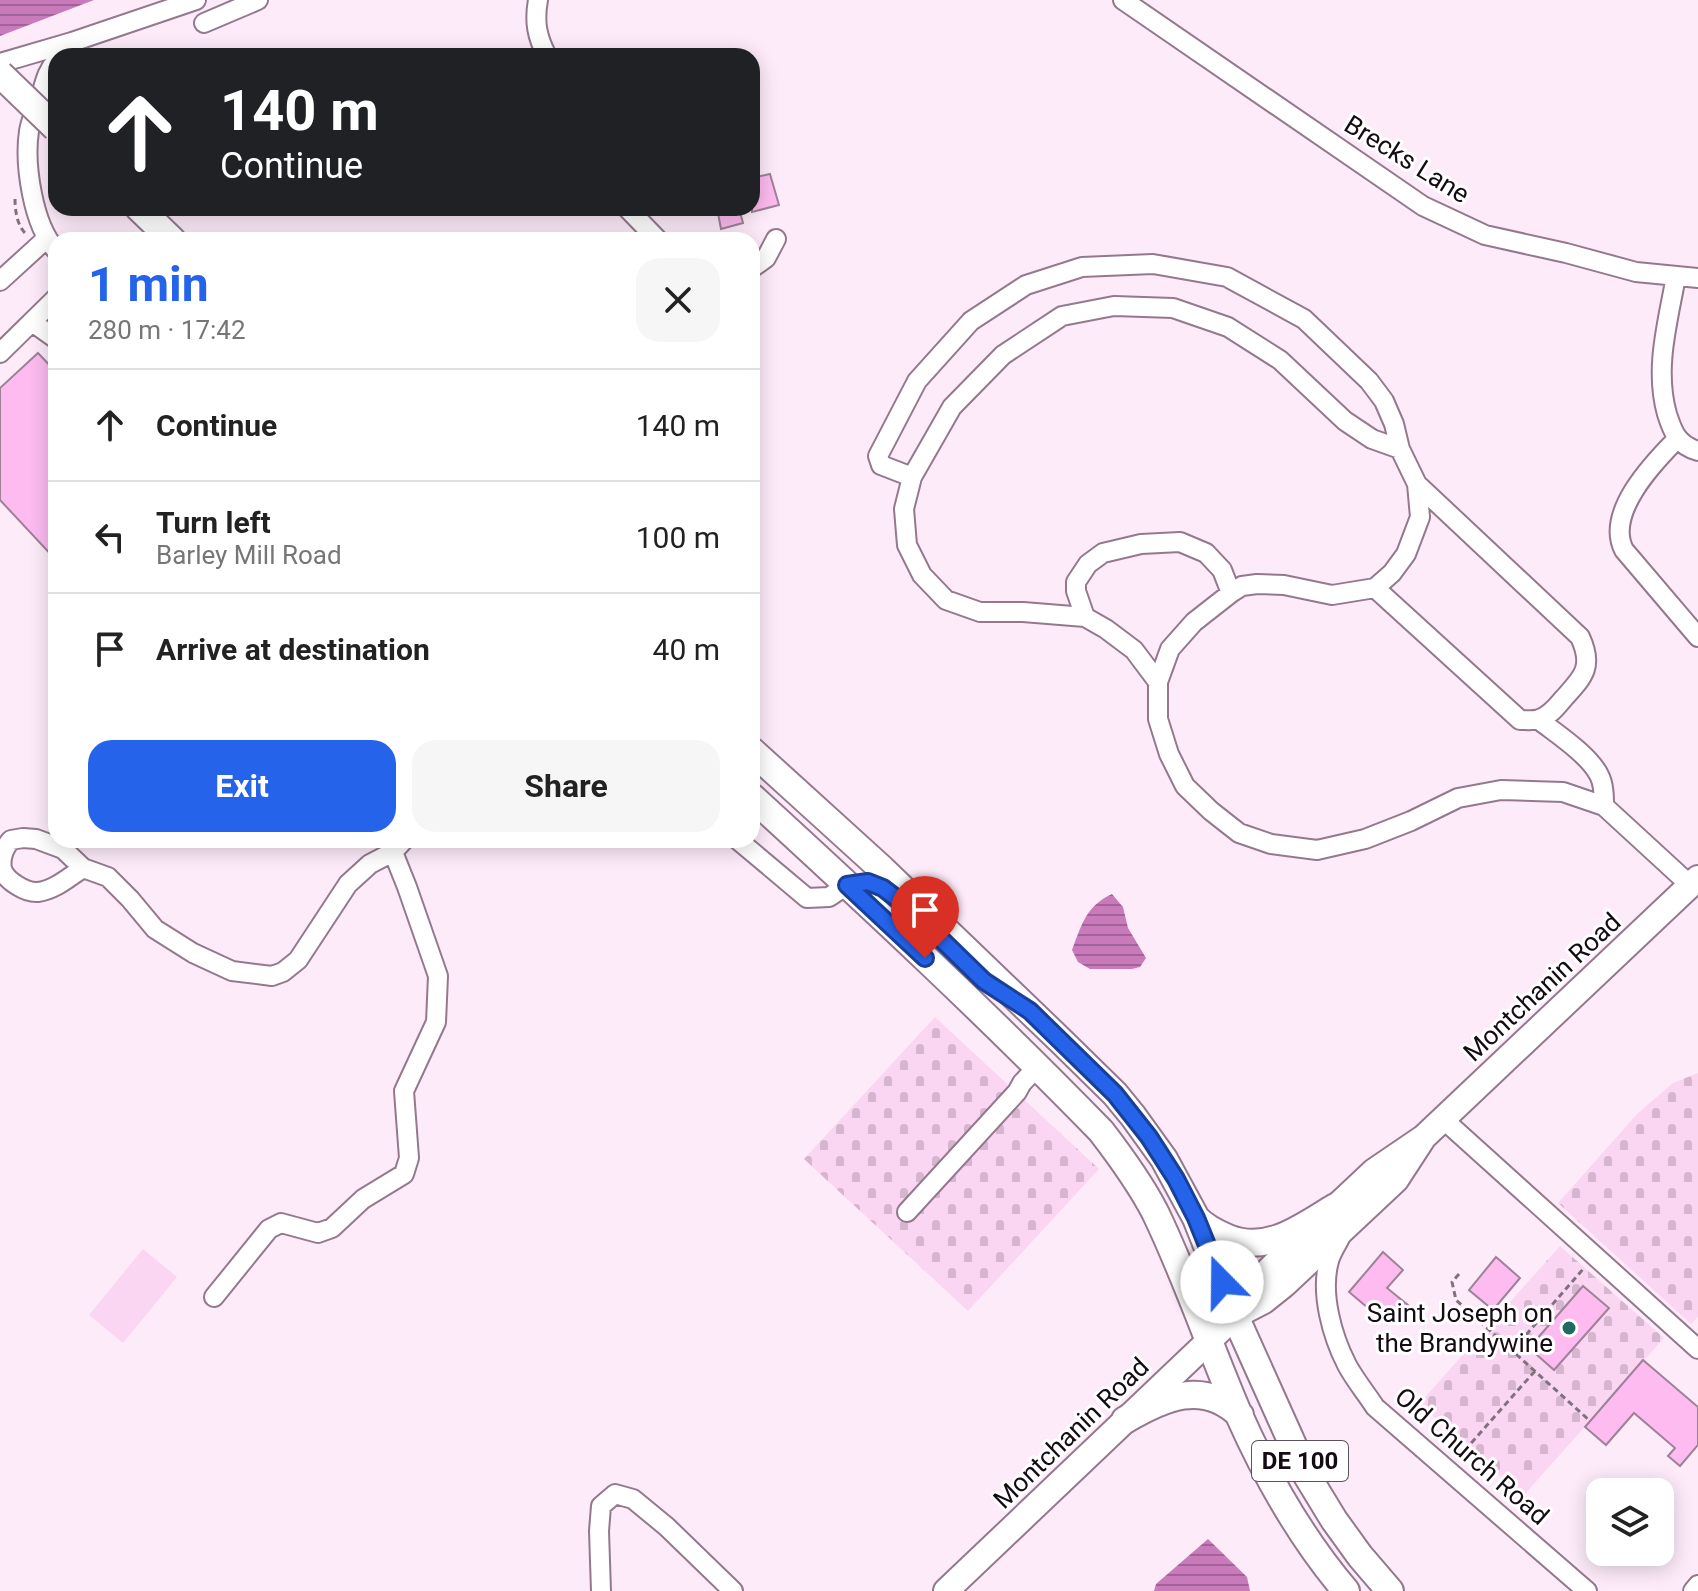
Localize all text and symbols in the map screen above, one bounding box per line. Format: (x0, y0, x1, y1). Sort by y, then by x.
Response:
text: 140 m (220, 78, 379, 144)
icon: ahead (88, 80, 192, 184)
street label: Brecks Lane (1339, 109, 1475, 209)
text: Continue (220, 145, 363, 187)
text: 1 min (88, 256, 209, 313)
button: close (636, 258, 720, 342)
text: 280 m · 17:42 (88, 315, 246, 345)
icon: ahead (88, 403, 132, 447)
text: Continue (156, 408, 277, 443)
text: 140 m (636, 408, 720, 443)
text: Turn left (156, 505, 271, 540)
icon: left (88, 515, 132, 559)
text: 100 m (636, 520, 720, 555)
text: Barley Mill Road (156, 540, 342, 570)
icon: arrive (88, 627, 132, 671)
text: Arrive at destination (156, 632, 430, 667)
text: 40 m (653, 632, 720, 667)
button: Exit (88, 740, 396, 832)
button: Share (412, 740, 720, 832)
pin (891, 876, 959, 958)
icon: arrive (903, 888, 947, 932)
street label: Montchanin Road (1457, 907, 1627, 1067)
position arrow (1180, 1240, 1264, 1324)
place label: Saint Joseph on the Brandywine (1367, 1298, 1553, 1358)
marker: Saint Joseph on the Brandywine (1560, 1319, 1578, 1337)
street label: Montchanin Road (987, 1351, 1155, 1515)
street label: Old Church Road (1389, 1381, 1555, 1531)
road number: DE 100 (1252, 1441, 1348, 1481)
map controls (1586, 1478, 1674, 1566)
button: layers (1586, 1478, 1674, 1566)

